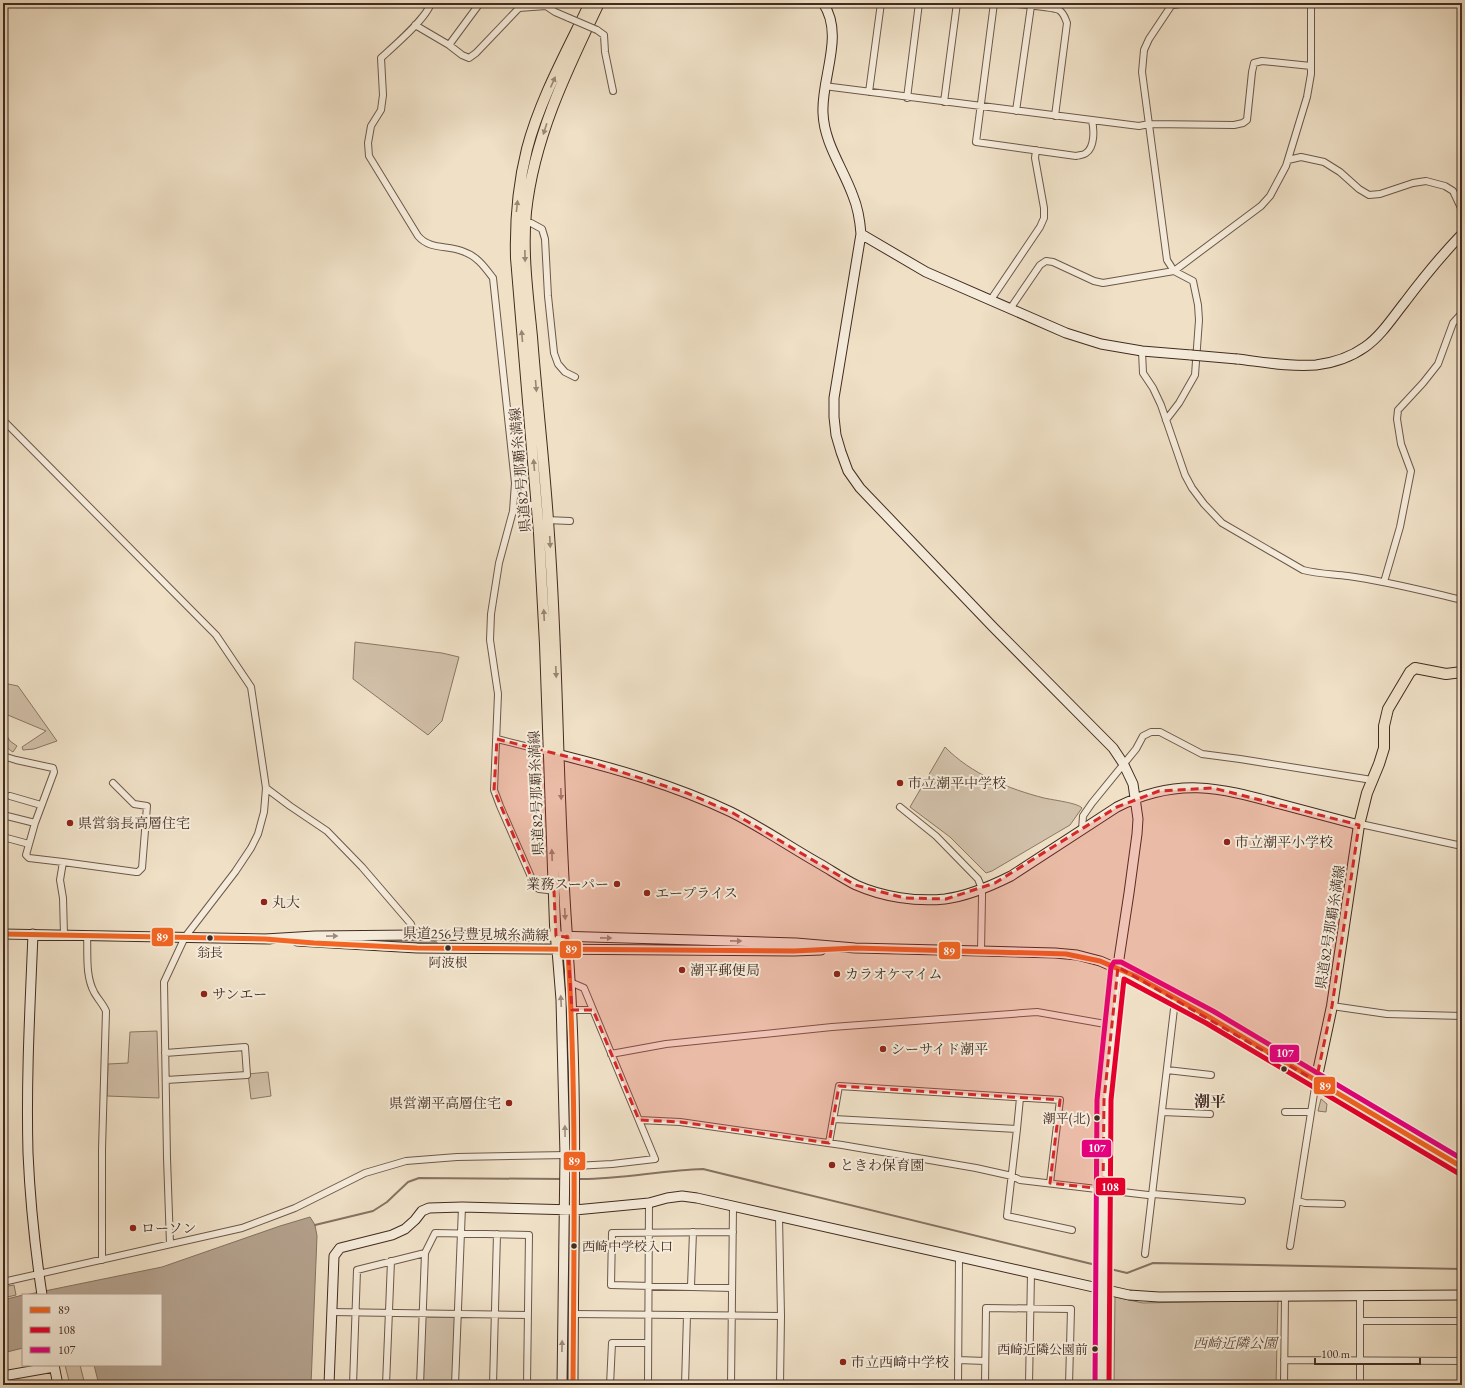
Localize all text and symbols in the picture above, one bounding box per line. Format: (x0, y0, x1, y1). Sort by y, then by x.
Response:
one-way arrow (550, 75, 556, 87)
one-way arrow (542, 123, 548, 135)
one-way arrow (514, 200, 520, 212)
one-way arrow (522, 250, 528, 263)
one-way arrow (519, 330, 525, 342)
one-way arrow (533, 380, 539, 392)
street label: 県道82号那覇糸満線 (506, 407, 534, 533)
one-way arrow (530, 459, 537, 471)
one-way arrow (546, 536, 553, 548)
one-way arrow (540, 609, 547, 621)
one-way arrow (553, 666, 560, 678)
street label: 県道82号那覇糸満線 (525, 730, 547, 856)
place label: 市立潮平中学校 (908, 774, 1006, 792)
marker: 市立潮平中学校 (895, 778, 905, 788)
one-way arrow (557, 788, 564, 800)
place label: 県営翁長高層住宅 (78, 814, 190, 832)
marker: 県営翁長高層住宅 (65, 818, 75, 828)
place label: 市立潮平小学校 (1235, 833, 1333, 851)
marker: 市立潮平小学校 (1222, 837, 1232, 847)
one-way arrow (549, 849, 556, 861)
street label: 県道82号那覇糸満線 (1311, 864, 1349, 990)
place label: 業務スーパー (526, 875, 609, 893)
marker: 業務スーパー (612, 879, 622, 889)
place label: エープライス (655, 884, 738, 902)
marker: エープライス (642, 888, 652, 898)
place label: 丸大 (272, 893, 300, 911)
marker: 丸大 (259, 897, 269, 907)
one-way arrow (562, 908, 569, 920)
street label: 県道256号豊見城糸満線 (403, 924, 549, 944)
line badge: 89 (151, 927, 174, 947)
text: 89 (156, 930, 168, 944)
marker: 翁長 (205, 933, 215, 943)
one-way arrow (326, 933, 339, 939)
one-way arrow (600, 935, 613, 941)
one-way arrow (730, 938, 743, 944)
line badge: 89 (559, 940, 582, 959)
line badge: 89 (938, 941, 961, 960)
text: 89 (565, 942, 577, 956)
marker: 阿波根 (443, 943, 453, 953)
place label: 翁長 (197, 944, 223, 961)
text: 89 (943, 944, 955, 958)
place label: 阿波根 (428, 954, 468, 971)
place label: 潮平郵便局 (690, 961, 760, 979)
marker: 潮平郵便局 (677, 965, 687, 975)
place label: カラオケマイム (845, 965, 942, 983)
marker: カラオケマイム (832, 969, 842, 979)
place label: サンエー (212, 985, 267, 1003)
marker: サンエー (199, 989, 209, 999)
one-way arrow (557, 995, 564, 1007)
place label: シーサイド潮平 (891, 1040, 988, 1058)
marker: シーサイド潮平 (878, 1044, 888, 1054)
line badge: 107 (1269, 1044, 1300, 1063)
text: 107 (1276, 1046, 1294, 1060)
unlabelled marker (1279, 1064, 1289, 1074)
line badge: 89 (1313, 1076, 1336, 1095)
text: 89 (1319, 1079, 1331, 1093)
district label: 潮平 (1194, 1091, 1226, 1112)
place label: 県営潮平高層住宅 (389, 1094, 501, 1112)
marker: 県営潮平高層住宅 (504, 1098, 514, 1108)
place label: 潮平(北) (1043, 1110, 1090, 1127)
marker: 潮平(北) (1092, 1113, 1102, 1123)
one-way arrow (562, 1124, 568, 1137)
line badge: 107 (1081, 1139, 1112, 1158)
text: 107 (1088, 1141, 1106, 1155)
line badge: 89 (563, 1151, 586, 1171)
text: 89 (568, 1154, 580, 1168)
place label: ときわ保育園 (840, 1156, 924, 1174)
marker: ときわ保育園 (827, 1160, 837, 1170)
line badge: 108 (1095, 1177, 1126, 1196)
text: 108 (1101, 1180, 1119, 1194)
place label: ローソン (141, 1219, 196, 1237)
marker: ローソン (128, 1223, 138, 1233)
place label: 西崎中学校入口 (582, 1238, 673, 1255)
marker: 西崎中学校入口 (569, 1241, 579, 1251)
legend (22, 1294, 162, 1366)
text: 89 (58, 1302, 70, 1318)
text: 108 (58, 1322, 76, 1338)
park label: 西崎近隣公園 (1193, 1334, 1279, 1352)
one-way arrow (559, 1340, 566, 1352)
scale bar (1315, 1340, 1420, 1366)
place label: 西崎近隣公園前 (997, 1341, 1088, 1358)
text: 107 (58, 1342, 76, 1358)
marker: 西崎近隣公園前 (1090, 1344, 1100, 1354)
text: 100 m (1321, 1346, 1351, 1362)
place label: 市立西崎中学校 (851, 1353, 949, 1371)
marker: 市立西崎中学校 (838, 1357, 848, 1367)

